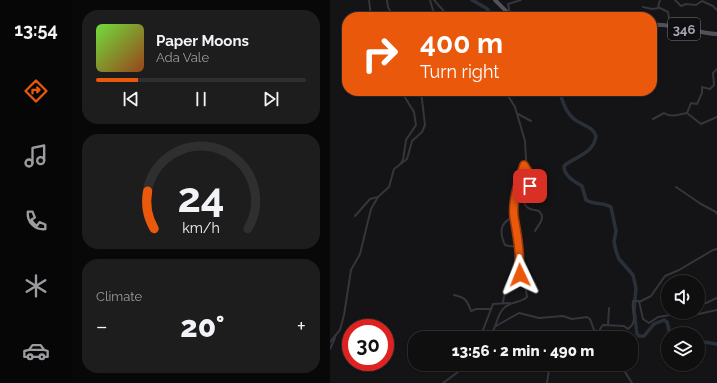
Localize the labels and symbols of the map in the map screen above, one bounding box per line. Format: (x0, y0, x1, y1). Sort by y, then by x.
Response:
road number: 346 (668, 18, 700, 40)
pin (513, 169, 547, 203)
position arrow (499, 254, 541, 296)
speed limit sign: 30 (342, 319, 394, 371)

